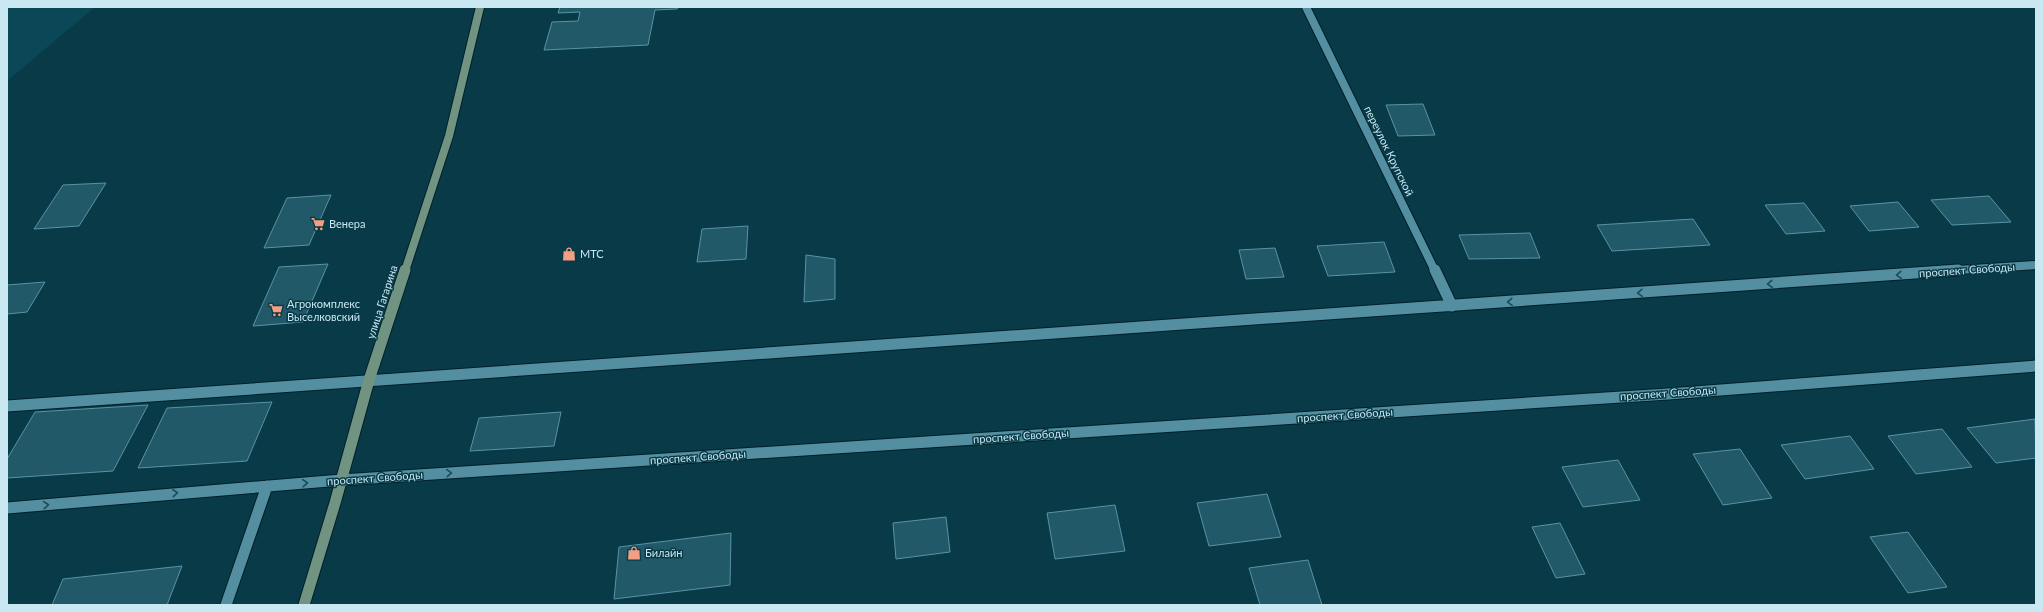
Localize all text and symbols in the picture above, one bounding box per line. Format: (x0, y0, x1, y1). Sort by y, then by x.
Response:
street label: переулок Крупской (1362, 104, 1417, 198)
supermarket icon: Венера (310, 216, 326, 232)
place label: Венера (329, 217, 365, 230)
shop icon: МТС (561, 246, 577, 262)
place label: МТС (580, 247, 604, 260)
street label: проспект Свободы (1919, 260, 2015, 279)
street label: улица Гагарина (363, 263, 400, 340)
one-way arrow (1896, 270, 1902, 279)
one-way arrow (1767, 280, 1773, 289)
one-way arrow (1637, 289, 1643, 298)
place label: Агрокомплекс Выселковский (287, 297, 360, 323)
one-way arrow (1507, 298, 1513, 307)
supermarket icon: Агрокомплекс Выселковский (268, 302, 284, 318)
street label: проспект Свободы (1620, 383, 1716, 402)
street label: проспект Свободы (1297, 405, 1393, 424)
street label: проспект Свободы (973, 426, 1069, 445)
street label: проспект Свободы (650, 447, 746, 466)
street label: проспект Свободы (327, 468, 423, 487)
one-way arrow (446, 468, 452, 477)
one-way arrow (302, 478, 308, 487)
one-way arrow (172, 489, 178, 498)
one-way arrow (43, 500, 49, 509)
shop icon: Билайн (626, 545, 642, 561)
place label: Билайн (645, 546, 682, 559)

